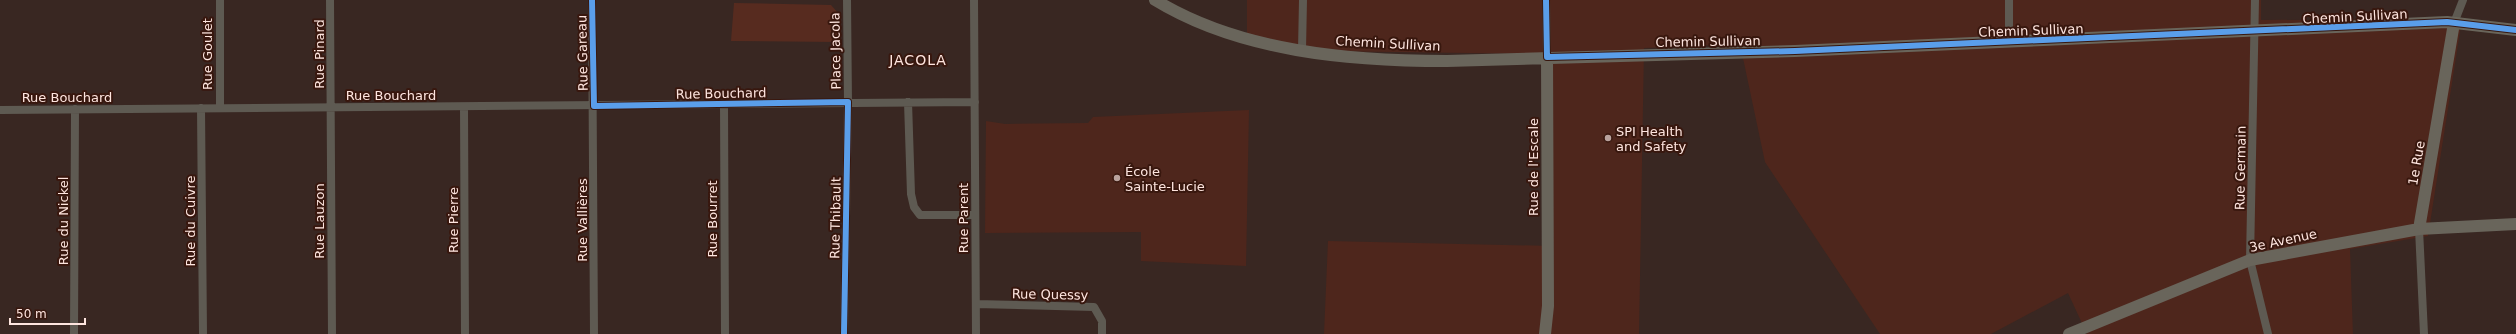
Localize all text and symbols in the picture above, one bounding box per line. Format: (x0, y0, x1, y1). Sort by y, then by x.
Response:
street label: Chemin Sullivan (2302, 6, 2408, 27)
street label: Place Jacola (827, 12, 844, 90)
street label: Rue Gareau (574, 15, 591, 91)
street label: Rue Goulet (200, 18, 215, 90)
street label: Rue Pinard (312, 19, 327, 89)
street label: Chemin Sullivan (1978, 21, 2084, 40)
street label: Chemin Sullivan (1335, 33, 1441, 54)
street label: Chemin Sullivan (1655, 33, 1761, 50)
district label: JACOLA (888, 52, 947, 68)
street label: Rue Bouchard (676, 85, 766, 102)
street label: Rue Bouchard (346, 88, 436, 103)
street label: Rue Bouchard (22, 90, 112, 105)
street label: Rue de l'Escale (1526, 118, 1541, 216)
place label: SPI Health and Safety (1616, 124, 1686, 154)
street label: Rue Germain (2232, 126, 2249, 210)
marker: SPI Health and Safety (1603, 133, 1613, 143)
street label: 1e Rue (2405, 140, 2428, 187)
place label: École Sainte-Lucie (1125, 164, 1205, 194)
marker: École Sainte-Lucie (1112, 173, 1122, 183)
street label: Rue du Cuivre (183, 175, 198, 267)
street label: Rue du Nickel (56, 177, 71, 265)
street label: Rue Thibault (827, 177, 844, 259)
street label: Rue Vallières (575, 178, 590, 262)
street label: Rue Bourret (705, 180, 720, 258)
street label: Rue Lauzon (312, 183, 327, 259)
street label: Rue Parent (956, 183, 971, 253)
street label: Rue Pierre (446, 187, 461, 253)
street label: 3e Avenue (2248, 226, 2318, 255)
street label: Rue Quessy (1012, 286, 1089, 303)
scale bar (10, 300, 85, 326)
text: 50 m (16, 307, 47, 321)

